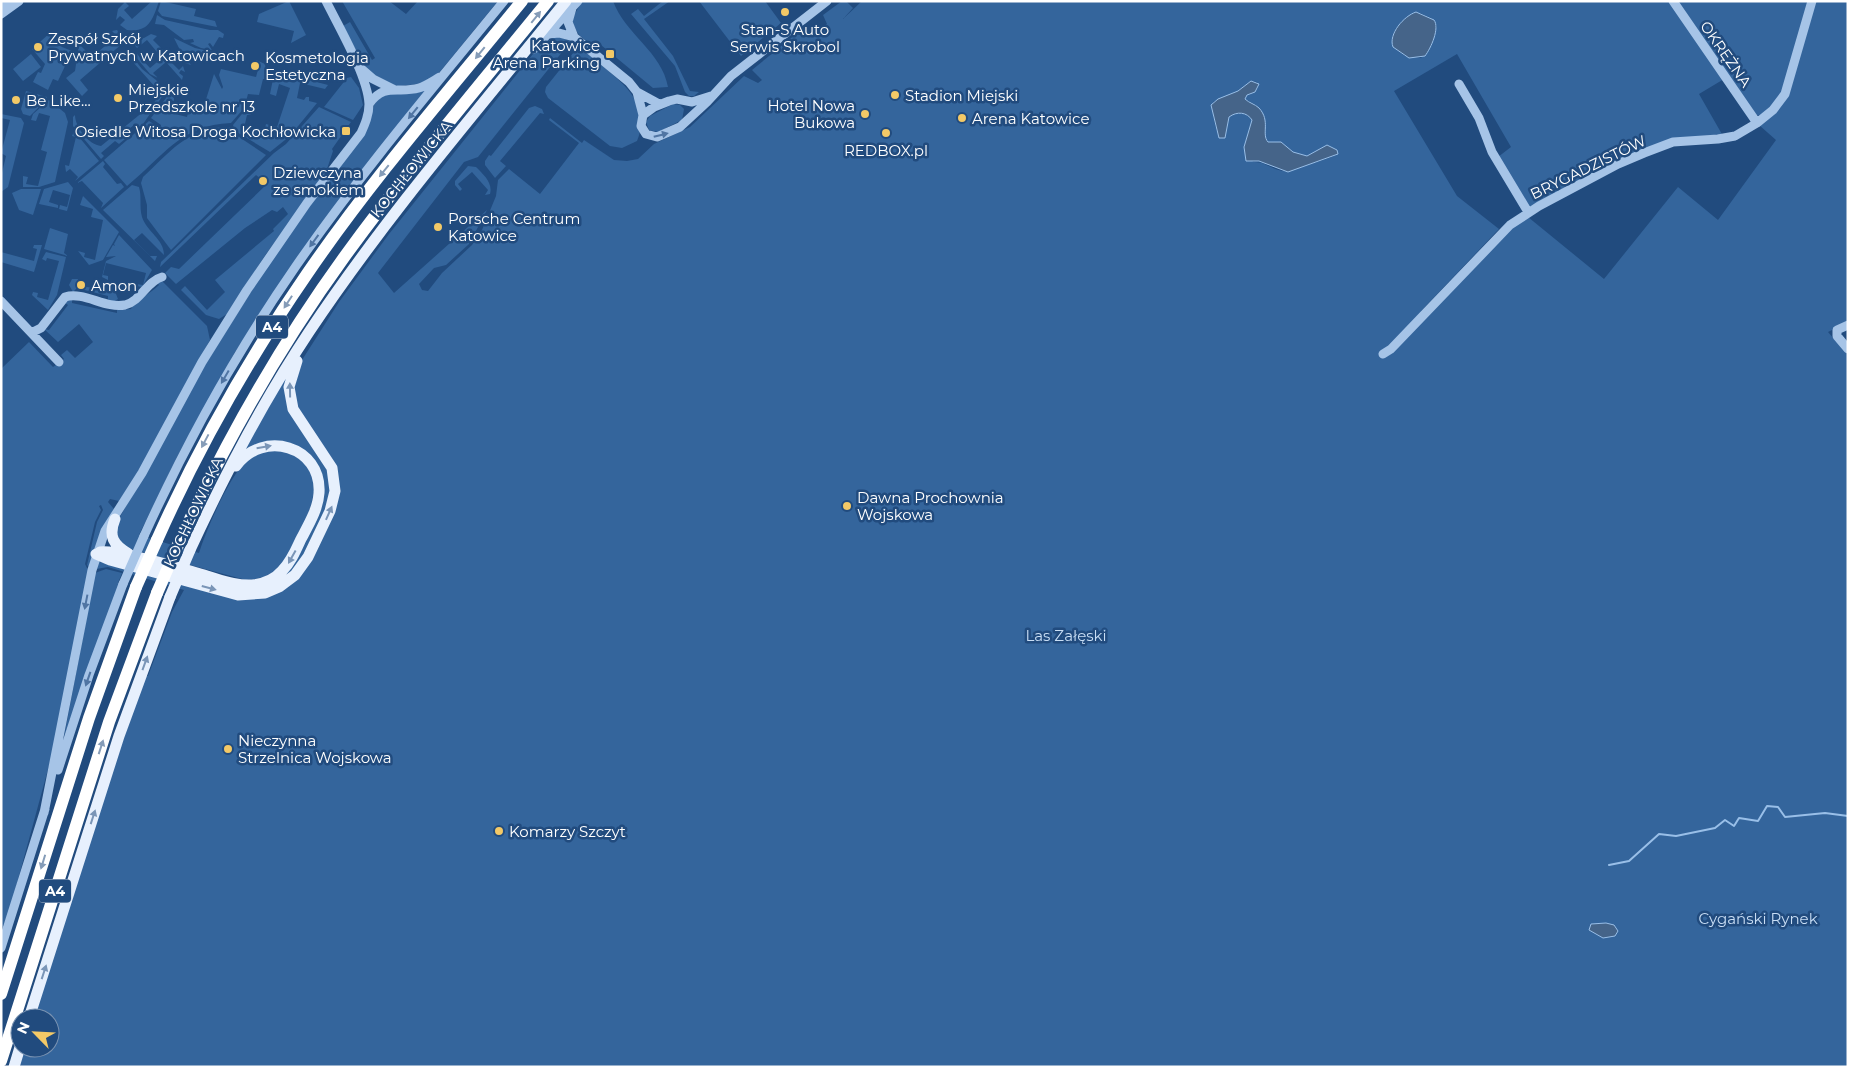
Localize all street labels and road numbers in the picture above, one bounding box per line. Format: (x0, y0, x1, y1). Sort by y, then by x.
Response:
street label: OKRĘŻNA (1696, 17, 1756, 91)
street label: KOCHŁOWICKA (366, 117, 456, 221)
street label: BRYGADZISTÓW (1527, 131, 1649, 203)
road number: A4 (256, 316, 288, 338)
street label: KOCHŁOWICKA (159, 454, 227, 570)
road number: A4 (39, 879, 71, 902)

